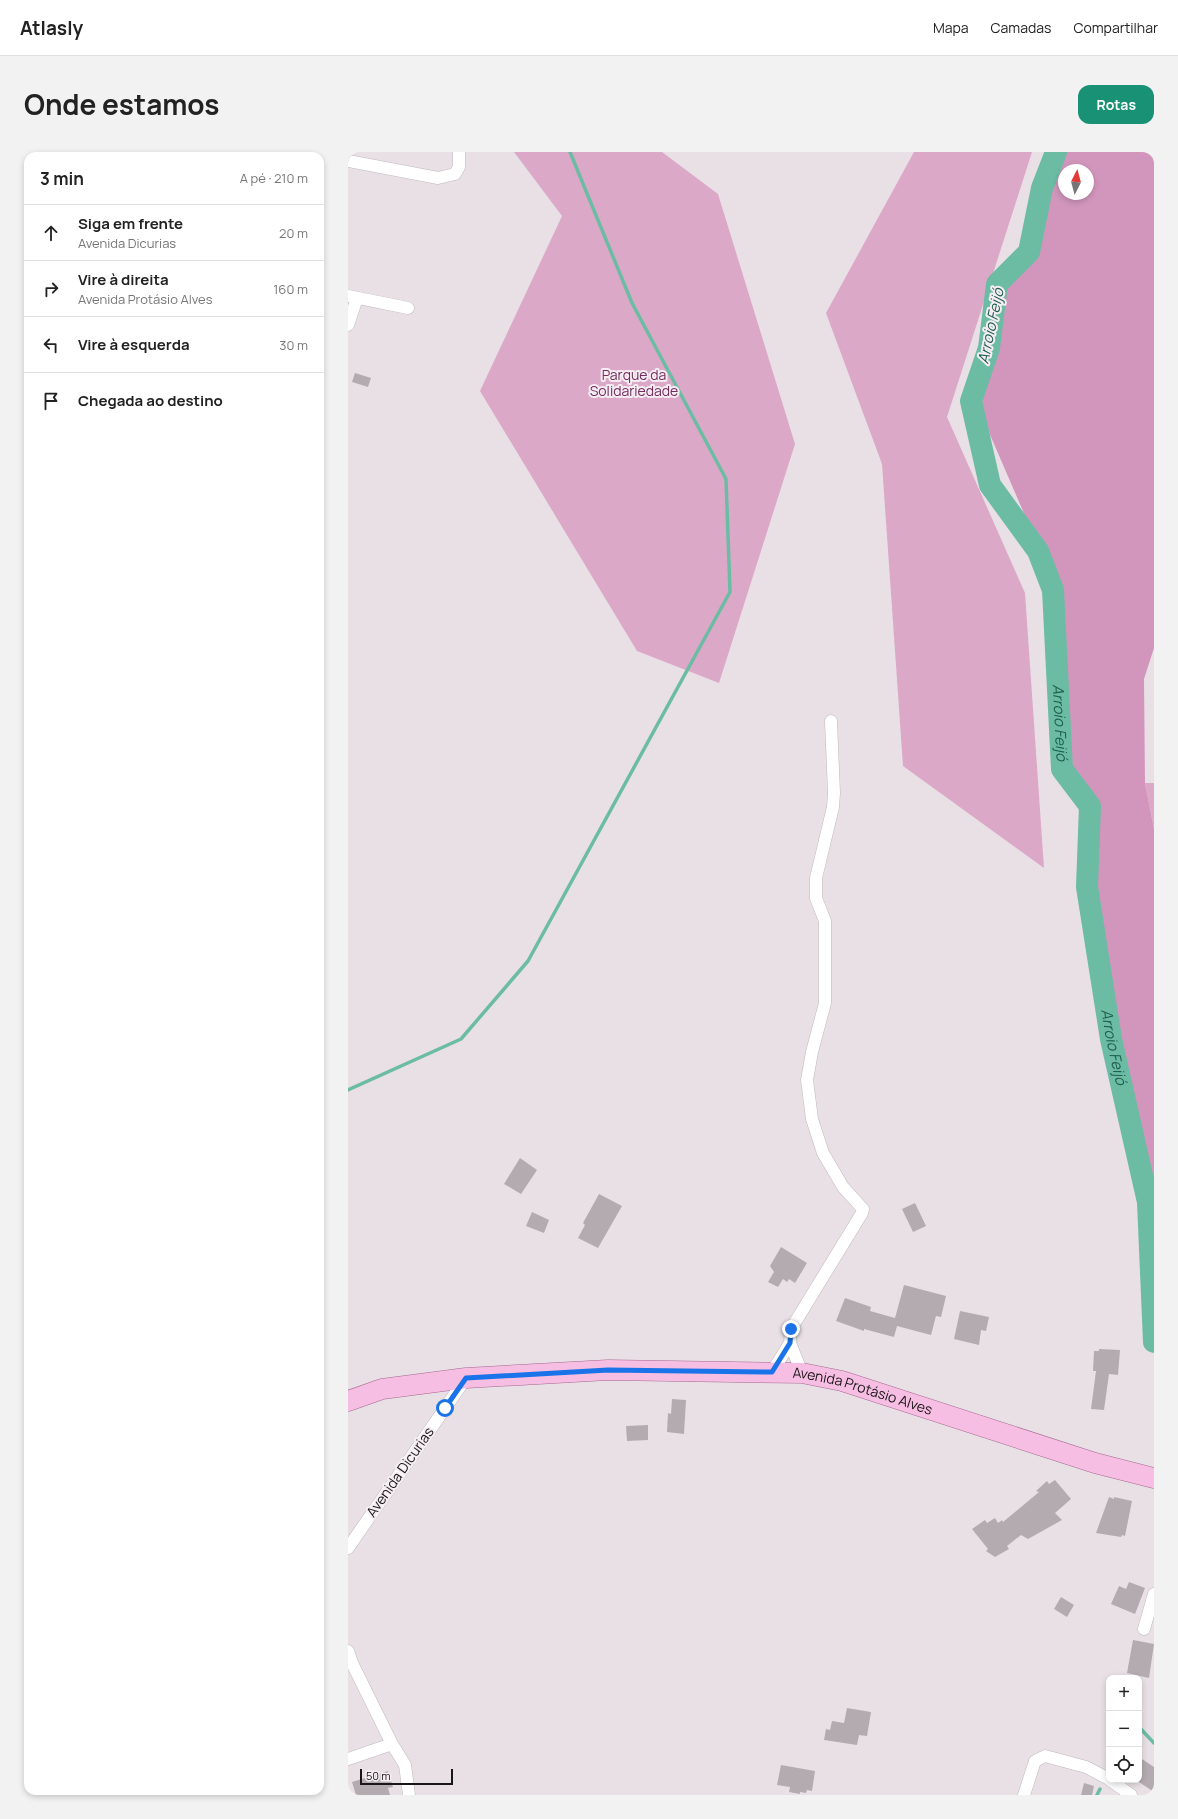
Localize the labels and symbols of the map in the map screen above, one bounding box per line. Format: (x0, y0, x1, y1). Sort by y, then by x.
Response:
north arrow (1058, 164, 1094, 200)
water label: Arroio Feijó (972, 285, 1009, 366)
park label: Parque da Solidariedade (590, 365, 678, 400)
water label: Arroio Feijó (1048, 684, 1073, 763)
water label: Arroio Feijó (1096, 1008, 1132, 1088)
route end (782, 1320, 800, 1338)
street label: Avenida Protásio Alves (792, 1363, 935, 1419)
route start (436, 1399, 454, 1417)
street label: Avenida Dicurias (361, 1423, 438, 1520)
scale bar (360, 1767, 453, 1786)

